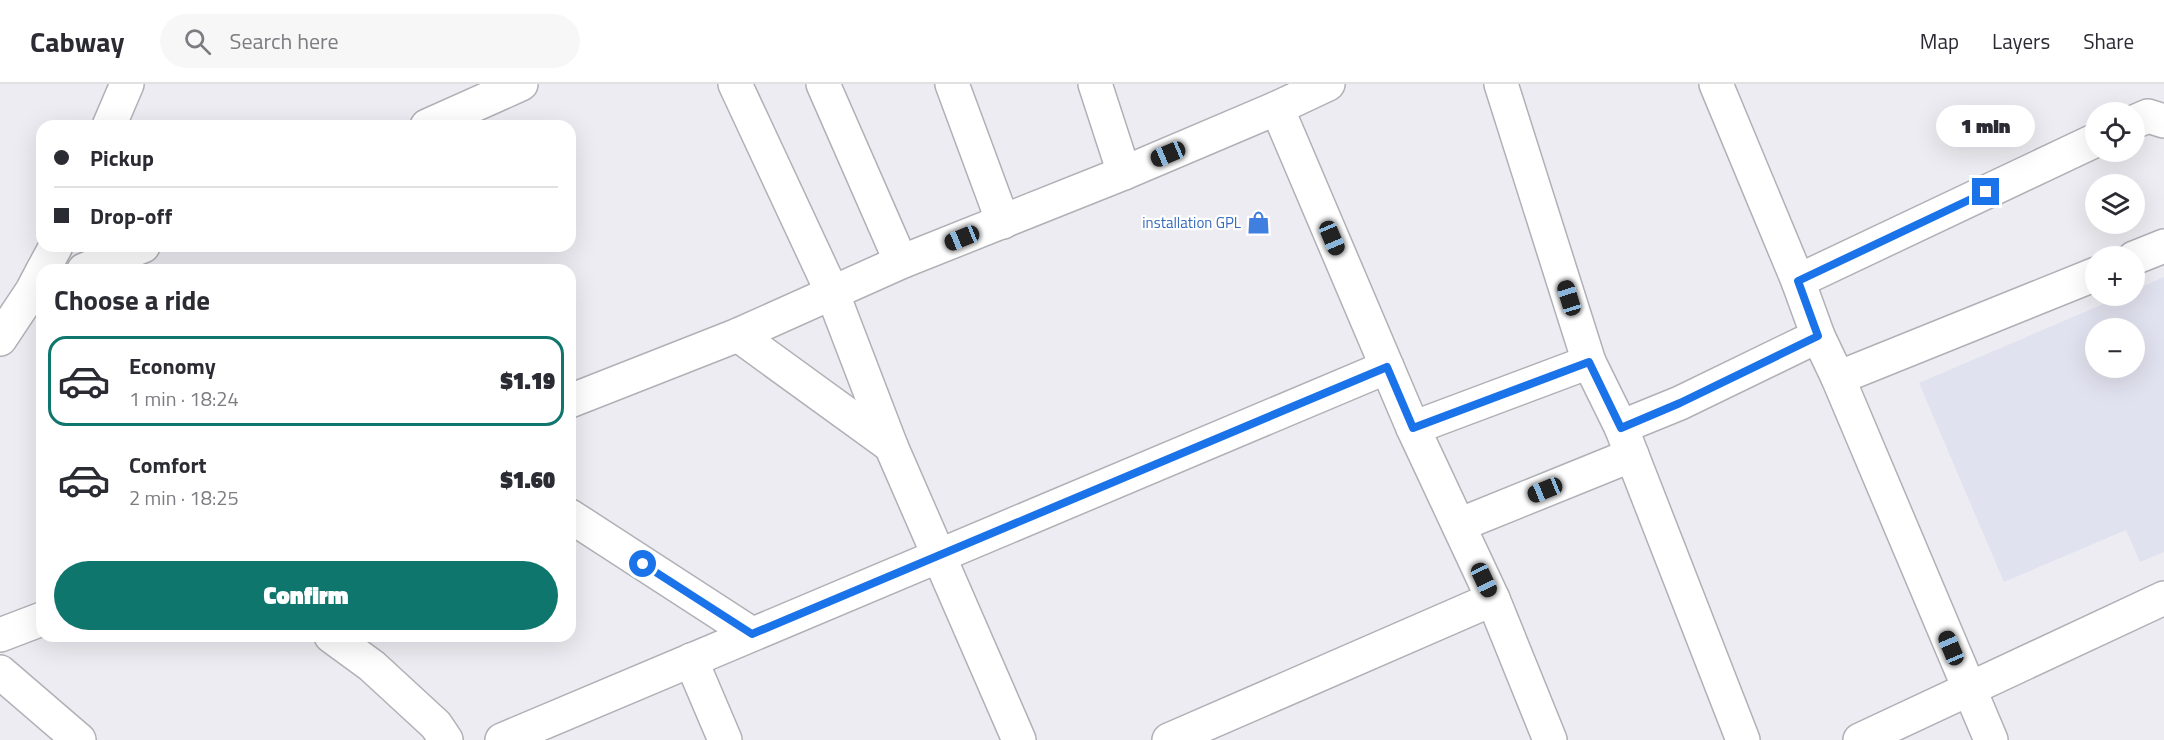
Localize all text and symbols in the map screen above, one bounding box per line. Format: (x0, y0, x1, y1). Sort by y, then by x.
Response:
search box (160, 14, 580, 68)
text: Cabway (30, 20, 124, 63)
text: Search here (229, 24, 339, 58)
icon: search (181, 25, 214, 58)
text: Map (1920, 25, 1959, 57)
text: Layers (1992, 25, 2050, 57)
text: Share (2083, 25, 2134, 57)
map controls (2085, 102, 2145, 378)
button: locate (2085, 102, 2145, 162)
callout: 1 min (1936, 105, 2036, 147)
text: 1 min (1961, 110, 2010, 141)
car (1148, 139, 1188, 169)
text: Pickup (90, 141, 154, 175)
button: layers (2085, 174, 2145, 234)
route end (1972, 178, 1999, 205)
text: Drop-off (90, 199, 172, 233)
shop icon: installation GPL (1246, 209, 1272, 235)
place label: installation GPL (1142, 211, 1241, 234)
car (1317, 218, 1347, 258)
car (942, 223, 982, 253)
button: + (2085, 246, 2145, 306)
car (1555, 278, 1583, 318)
text: Choose a ride (54, 279, 210, 320)
button: − (2085, 318, 2145, 378)
text: Economy (129, 349, 216, 383)
icon: car (57, 354, 111, 408)
text: $1.19 (500, 364, 555, 398)
text: 1 min · 18:24 (129, 383, 239, 414)
text: Comfort (129, 448, 207, 482)
icon: car (57, 453, 111, 507)
text: $1.60 (500, 463, 555, 497)
car (1525, 475, 1565, 505)
text: 2 min · 18:25 (129, 482, 239, 513)
route start (629, 550, 656, 577)
car (1468, 560, 1500, 600)
button: Confirm (54, 561, 558, 630)
car (1936, 628, 1966, 668)

